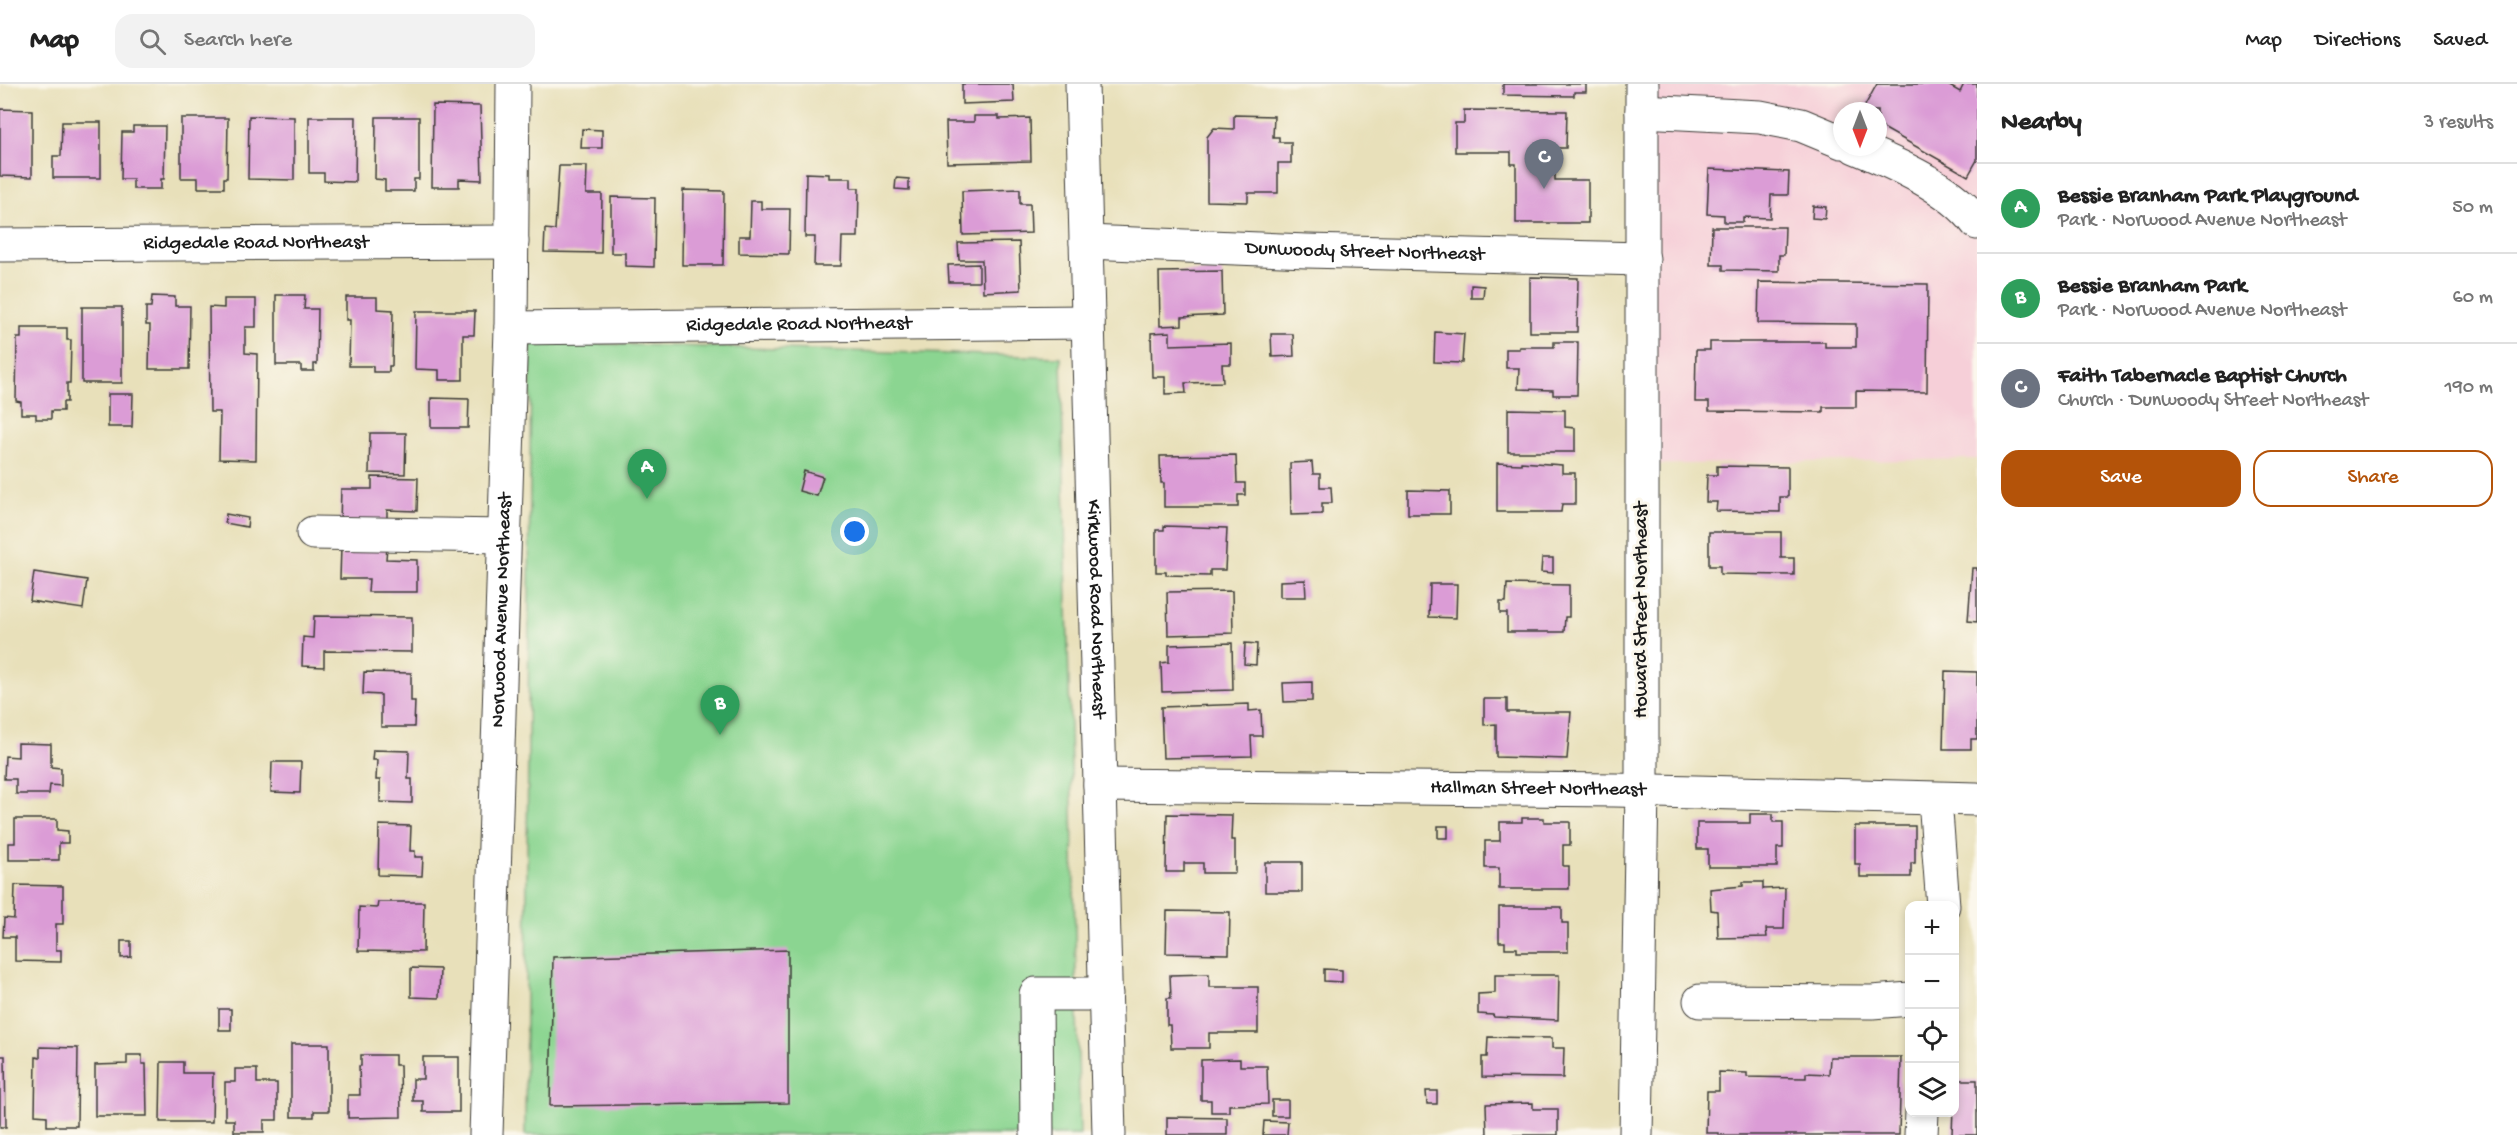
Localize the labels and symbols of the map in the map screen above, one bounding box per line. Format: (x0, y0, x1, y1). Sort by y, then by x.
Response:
north arrow (1833, 102, 1887, 156)
pin: C (1524, 140, 1564, 189)
street label: Ridgedale Road Northeast (143, 231, 371, 256)
street label: Dunwoody Street Northeast (1243, 237, 1486, 267)
street label: Ridgedale Road Northeast (686, 312, 914, 338)
pin: A (628, 450, 666, 499)
street label: Norwood Avenue Northeast (487, 491, 517, 728)
street label: Kirkwood Road Northeast (1081, 499, 1110, 720)
street label: Howard Street Northeast (1631, 500, 1654, 718)
your location (840, 517, 869, 546)
pin: B (700, 686, 740, 735)
street label: Hallman Street Northeast (1430, 777, 1648, 802)

